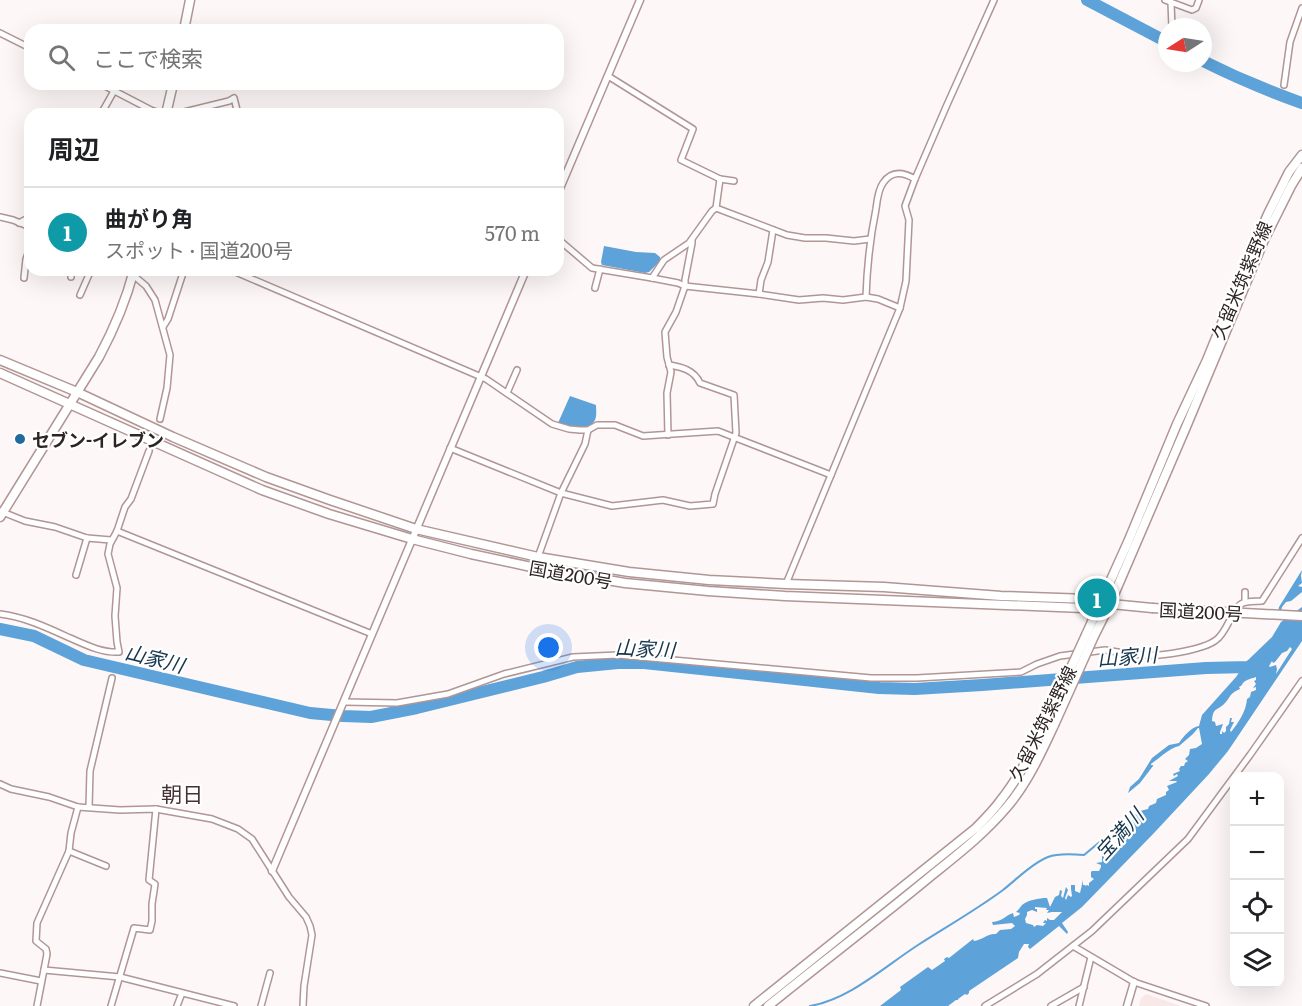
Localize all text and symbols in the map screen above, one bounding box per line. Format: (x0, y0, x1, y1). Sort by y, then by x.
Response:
north arrow (1158, 18, 1212, 72)
search box (24, 24, 564, 90)
icon: search (45, 41, 78, 74)
text: ここで検索 (93, 41, 203, 74)
text: 周辺 (48, 128, 100, 167)
text: 曲がり角 (105, 201, 193, 234)
text: 1 (63, 217, 72, 247)
text: 570 m (485, 217, 540, 247)
street label: 久留米筑紫野線 (1204, 217, 1278, 343)
text: スポット · 国道200号 (105, 234, 293, 264)
place label: セブン-イレブン (32, 426, 164, 453)
marker: セブン-イレブン (13, 432, 27, 446)
street label: 国道200号 (527, 553, 615, 595)
pin: 1 (1078, 576, 1116, 620)
street label: 国道200号 (1158, 595, 1244, 627)
water label: 山家川 (614, 630, 678, 664)
your location (534, 633, 563, 662)
water label: 山家川 (122, 635, 190, 679)
water label: 山家川 (1096, 638, 1160, 672)
street label: 久留米筑紫野線 (1001, 661, 1083, 785)
map controls (1230, 772, 1284, 988)
button: + (1230, 772, 1284, 826)
district label: 朝日 (161, 777, 203, 808)
water label: 宝満川 (1087, 799, 1151, 865)
button: − (1230, 826, 1284, 880)
button: locate (1230, 880, 1284, 934)
button: layers (1230, 934, 1284, 988)

